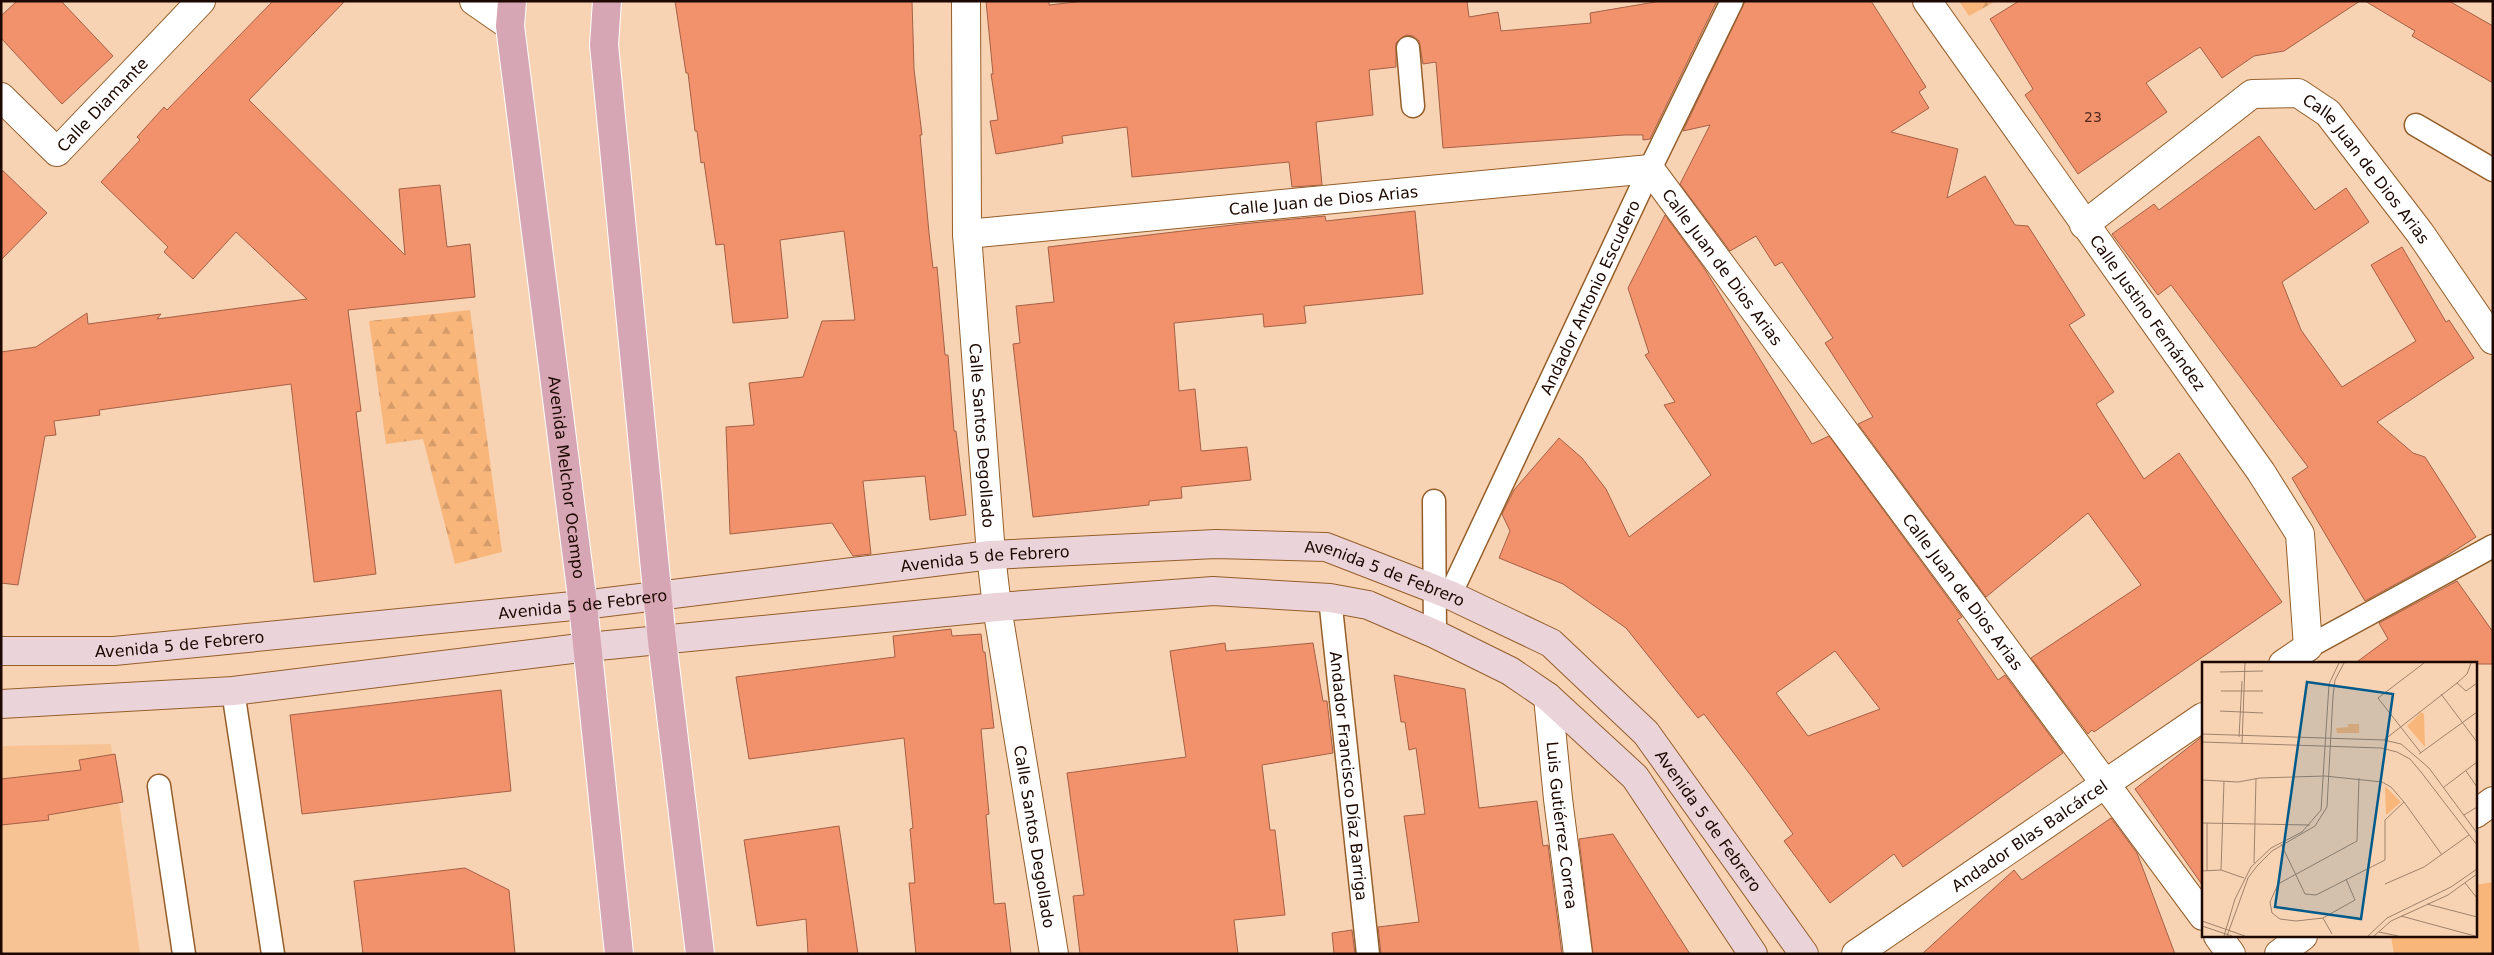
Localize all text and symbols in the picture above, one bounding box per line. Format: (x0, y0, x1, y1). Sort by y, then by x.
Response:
street label: Calle Diamante (53, 53, 152, 156)
street label: Calle Juan de Dios Arias (2299, 90, 2434, 247)
house number: 23 (2084, 109, 2102, 125)
street label: Calle Juan de Dios Arias (1228, 182, 1419, 219)
street label: Calle Juan de Dios Arias (1658, 185, 1787, 349)
street label: Andador Antonio Escudero (1536, 197, 1644, 398)
street label: Calle Justino Fernández (2086, 231, 2210, 394)
street label: Calle Santos Degollado (966, 342, 998, 529)
street label: Avenida Melchor Ocampo (545, 375, 589, 580)
street label: Calle Juan de Dios Arias (1899, 510, 2027, 674)
street label: Avenida 5 de Febrero (1304, 537, 1468, 610)
street label: Avenida 5 de Febrero (899, 542, 1070, 576)
street label: Avenida 5 de Febrero (497, 585, 668, 623)
street label: Avenida 5 de Febrero (95, 627, 265, 661)
street label: Andador Francisco Díaz Barriga (1326, 650, 1372, 902)
inset map (2202, 662, 2476, 938)
street label: Luis Gutiérrez Correa (1543, 740, 1582, 910)
street label: Calle Santos Degollado (1010, 744, 1059, 930)
street label: Avenida 5 de Febrero (1652, 746, 1766, 895)
street label: Andador Blas Balcárcel (1948, 776, 2111, 895)

